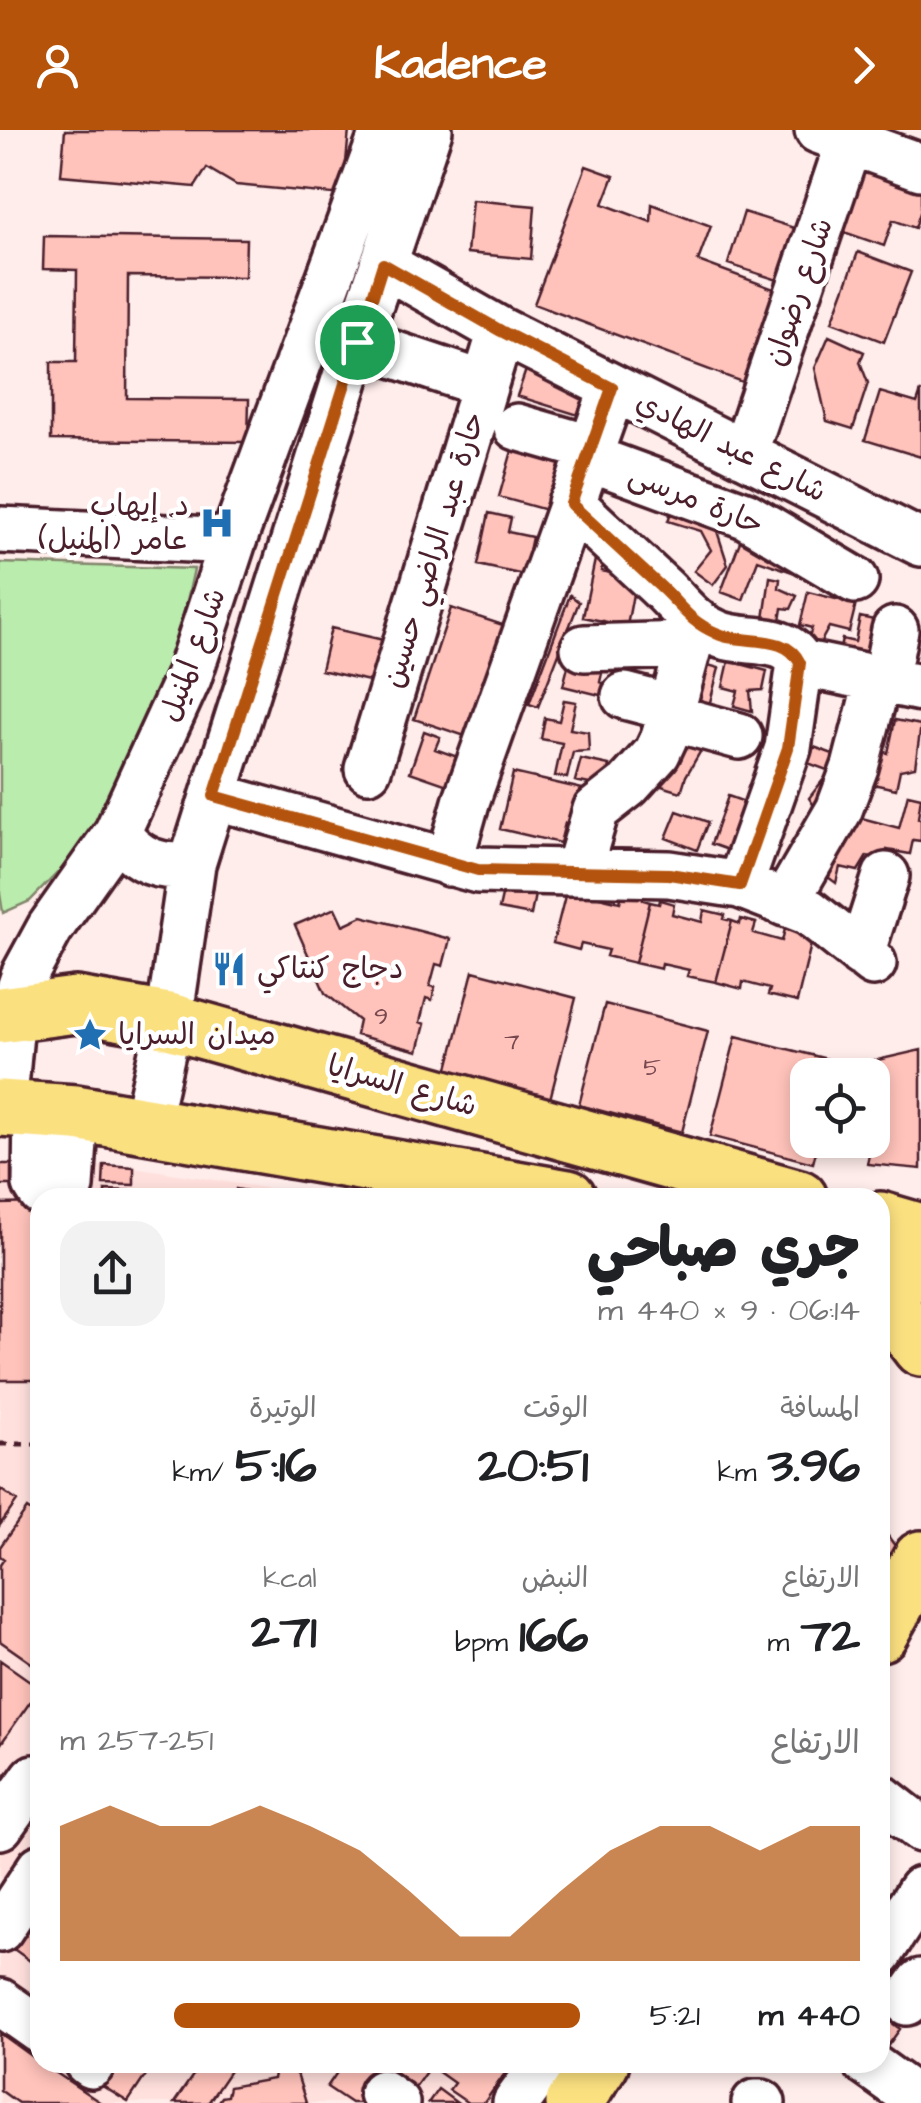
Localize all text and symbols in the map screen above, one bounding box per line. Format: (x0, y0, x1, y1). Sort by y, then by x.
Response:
text: Kadence (374, 34, 547, 96)
icon: person (30, 38, 85, 93)
icon: forward (836, 38, 891, 93)
street label: شارع رضوان (754, 212, 844, 372)
pin (315, 300, 400, 385)
icon: arrive (330, 315, 385, 370)
street label: شارع عبد الهادي (629, 381, 833, 513)
street label: حارة عبد الراضي حسين (372, 407, 500, 694)
street label: حارة مرسى (623, 454, 769, 546)
place label: د. إيهاب عامر (المنيل) (38, 485, 189, 561)
hospital icon: د. إيهاب عامر (المنيل) (198, 504, 236, 542)
street label: شارع المنيل (149, 582, 237, 728)
place label: دجاج كنتاكي (257, 948, 403, 994)
restaurant icon: دجاج كنتاكي (210, 950, 248, 988)
house number: 9 (374, 999, 388, 1034)
place label: ميدان السرايا (118, 1014, 276, 1056)
place icon: ميدان السرايا (71, 1016, 109, 1054)
house number: 7 (504, 1024, 520, 1059)
street label: شارع السرايا (322, 1045, 482, 1127)
house number: 5 (643, 1050, 661, 1085)
map controls (790, 1058, 890, 1158)
button: locate (790, 1058, 890, 1158)
text: جري صباحي (587, 1212, 860, 1288)
button: share (60, 1221, 165, 1326)
text: 06:14 · 9 × 440 m (598, 1288, 860, 1333)
text: الوتيرة (249, 1389, 317, 1428)
text: الوقت (523, 1389, 588, 1428)
text: المسافة (780, 1389, 860, 1428)
text: 5:16 (235, 1432, 317, 1501)
text: 20:51 (478, 1432, 588, 1501)
text: 3.96 (768, 1432, 860, 1501)
text: /km (172, 1453, 235, 1492)
text: km (717, 1453, 768, 1492)
text: kcal (263, 1559, 317, 1598)
text: النبض (521, 1559, 588, 1598)
text: الارتفاع (781, 1559, 860, 1598)
text: 271 (251, 1598, 317, 1667)
text: 166 (519, 1602, 588, 1671)
text: 72 (801, 1602, 860, 1671)
text: bpm (455, 1623, 519, 1662)
text: m (768, 1623, 801, 1662)
text: 251–257 m (60, 1718, 213, 1763)
text: الارتفاع (770, 1721, 860, 1766)
text: 5:21 (650, 1993, 700, 2038)
text: 440 m (759, 1993, 860, 2038)

